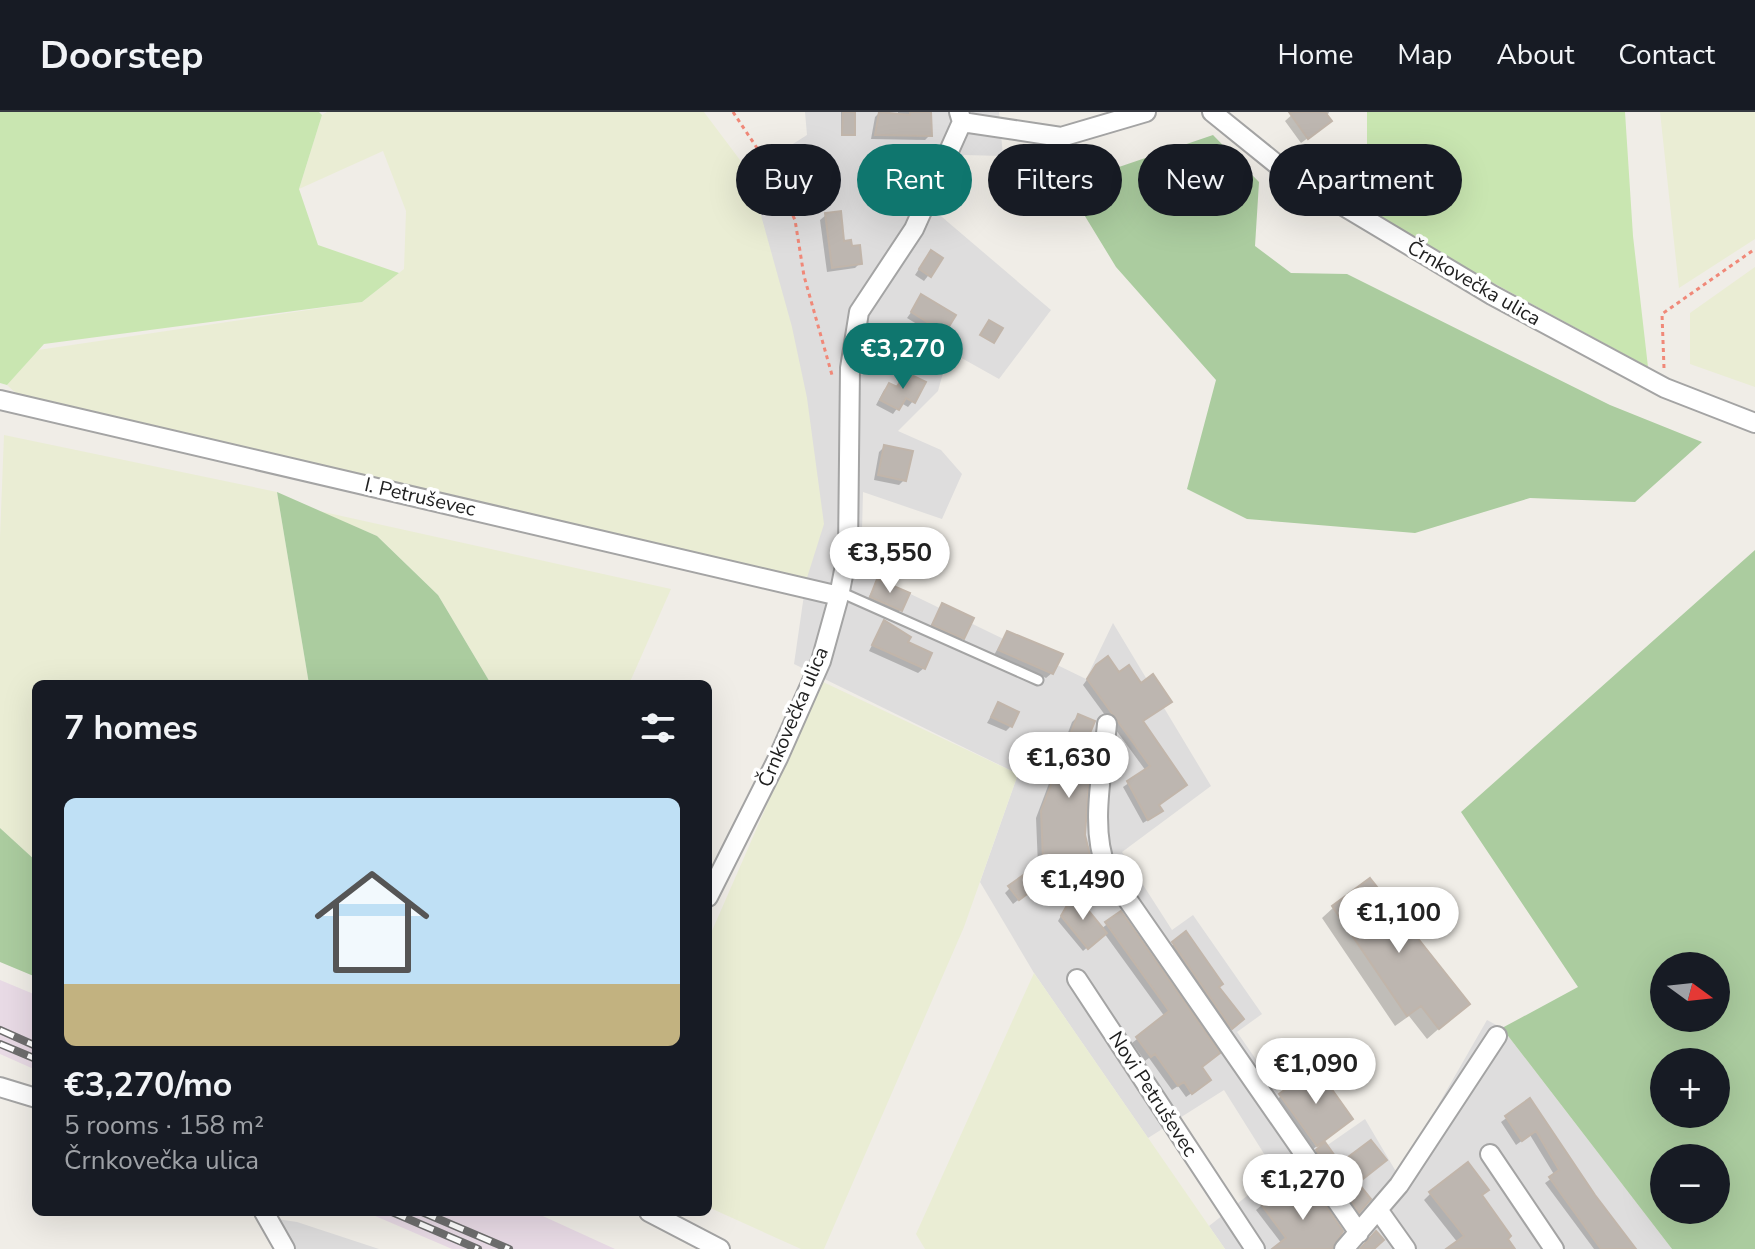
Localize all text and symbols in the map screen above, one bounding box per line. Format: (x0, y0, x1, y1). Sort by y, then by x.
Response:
text: Doorstep (40, 30, 204, 81)
text: Home (1278, 36, 1353, 74)
text: Map (1397, 36, 1452, 74)
text: About (1496, 36, 1574, 74)
text: Contact (1618, 36, 1715, 74)
chip: Buy (736, 144, 841, 216)
chip: Rent (857, 144, 972, 216)
chip: Filters (988, 144, 1122, 216)
chip: New (1138, 144, 1253, 216)
chip: Apartment (1269, 144, 1462, 216)
street label: Črnkovečka ulica (1402, 234, 1546, 332)
pin: €3,270 (838, 323, 968, 391)
text: €3,270 (861, 331, 945, 366)
street label: I. Petruševec (362, 471, 478, 523)
pin: €3,550 (825, 527, 955, 595)
text: €3,550 (848, 535, 932, 570)
street label: Črnkovečka ulica (751, 643, 835, 791)
text: 7 homes (64, 705, 198, 751)
icon: filters (636, 706, 680, 750)
pin: €1,630 (1004, 732, 1134, 800)
text: €1,630 (1027, 740, 1111, 775)
icon: home (300, 850, 444, 994)
pin: €1,490 (1018, 854, 1148, 922)
text: €1,490 (1041, 862, 1125, 897)
pin: €1,100 (1334, 887, 1464, 955)
text: €1,100 (1357, 895, 1441, 930)
north arrow (1650, 952, 1730, 1032)
map controls (1650, 952, 1730, 1224)
street label: Novi Petruševec (1102, 1026, 1204, 1162)
pin: €1,090 (1251, 1038, 1381, 1106)
text: €1,090 (1274, 1046, 1358, 1081)
button: + (1650, 1048, 1730, 1128)
text: €3,270/mo (64, 1062, 232, 1108)
text: 5 rooms · 158 m² (64, 1108, 264, 1143)
text: Črnkovečka ulica (64, 1143, 259, 1178)
button: − (1650, 1144, 1730, 1224)
pin: €1,270 (1238, 1154, 1368, 1222)
text: €1,270 (1261, 1162, 1345, 1197)

